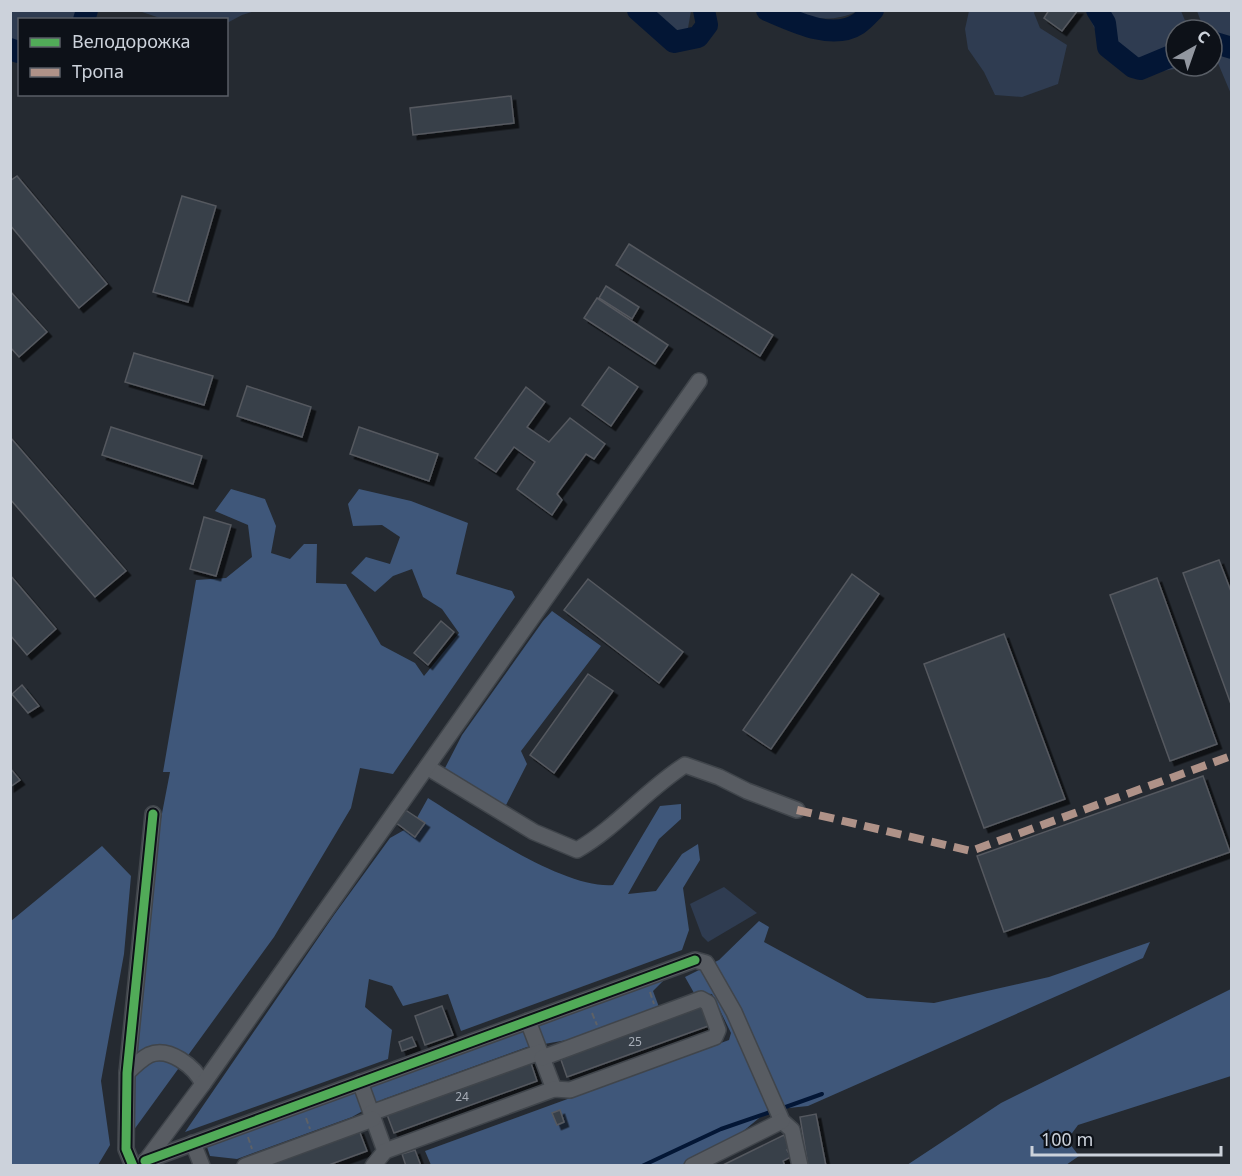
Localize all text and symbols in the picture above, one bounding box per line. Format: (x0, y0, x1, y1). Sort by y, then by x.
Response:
legend (18, 18, 228, 96)
north arrow (1164, 18, 1224, 78)
text: С (1193, 25, 1215, 48)
text: Велодорожка (72, 29, 190, 53)
text: Тропа (72, 59, 124, 83)
house number: 25 (628, 1033, 642, 1050)
house number: 24 (455, 1088, 469, 1105)
scale bar (1032, 1119, 1221, 1157)
text: 100 m (1041, 1127, 1093, 1151)

